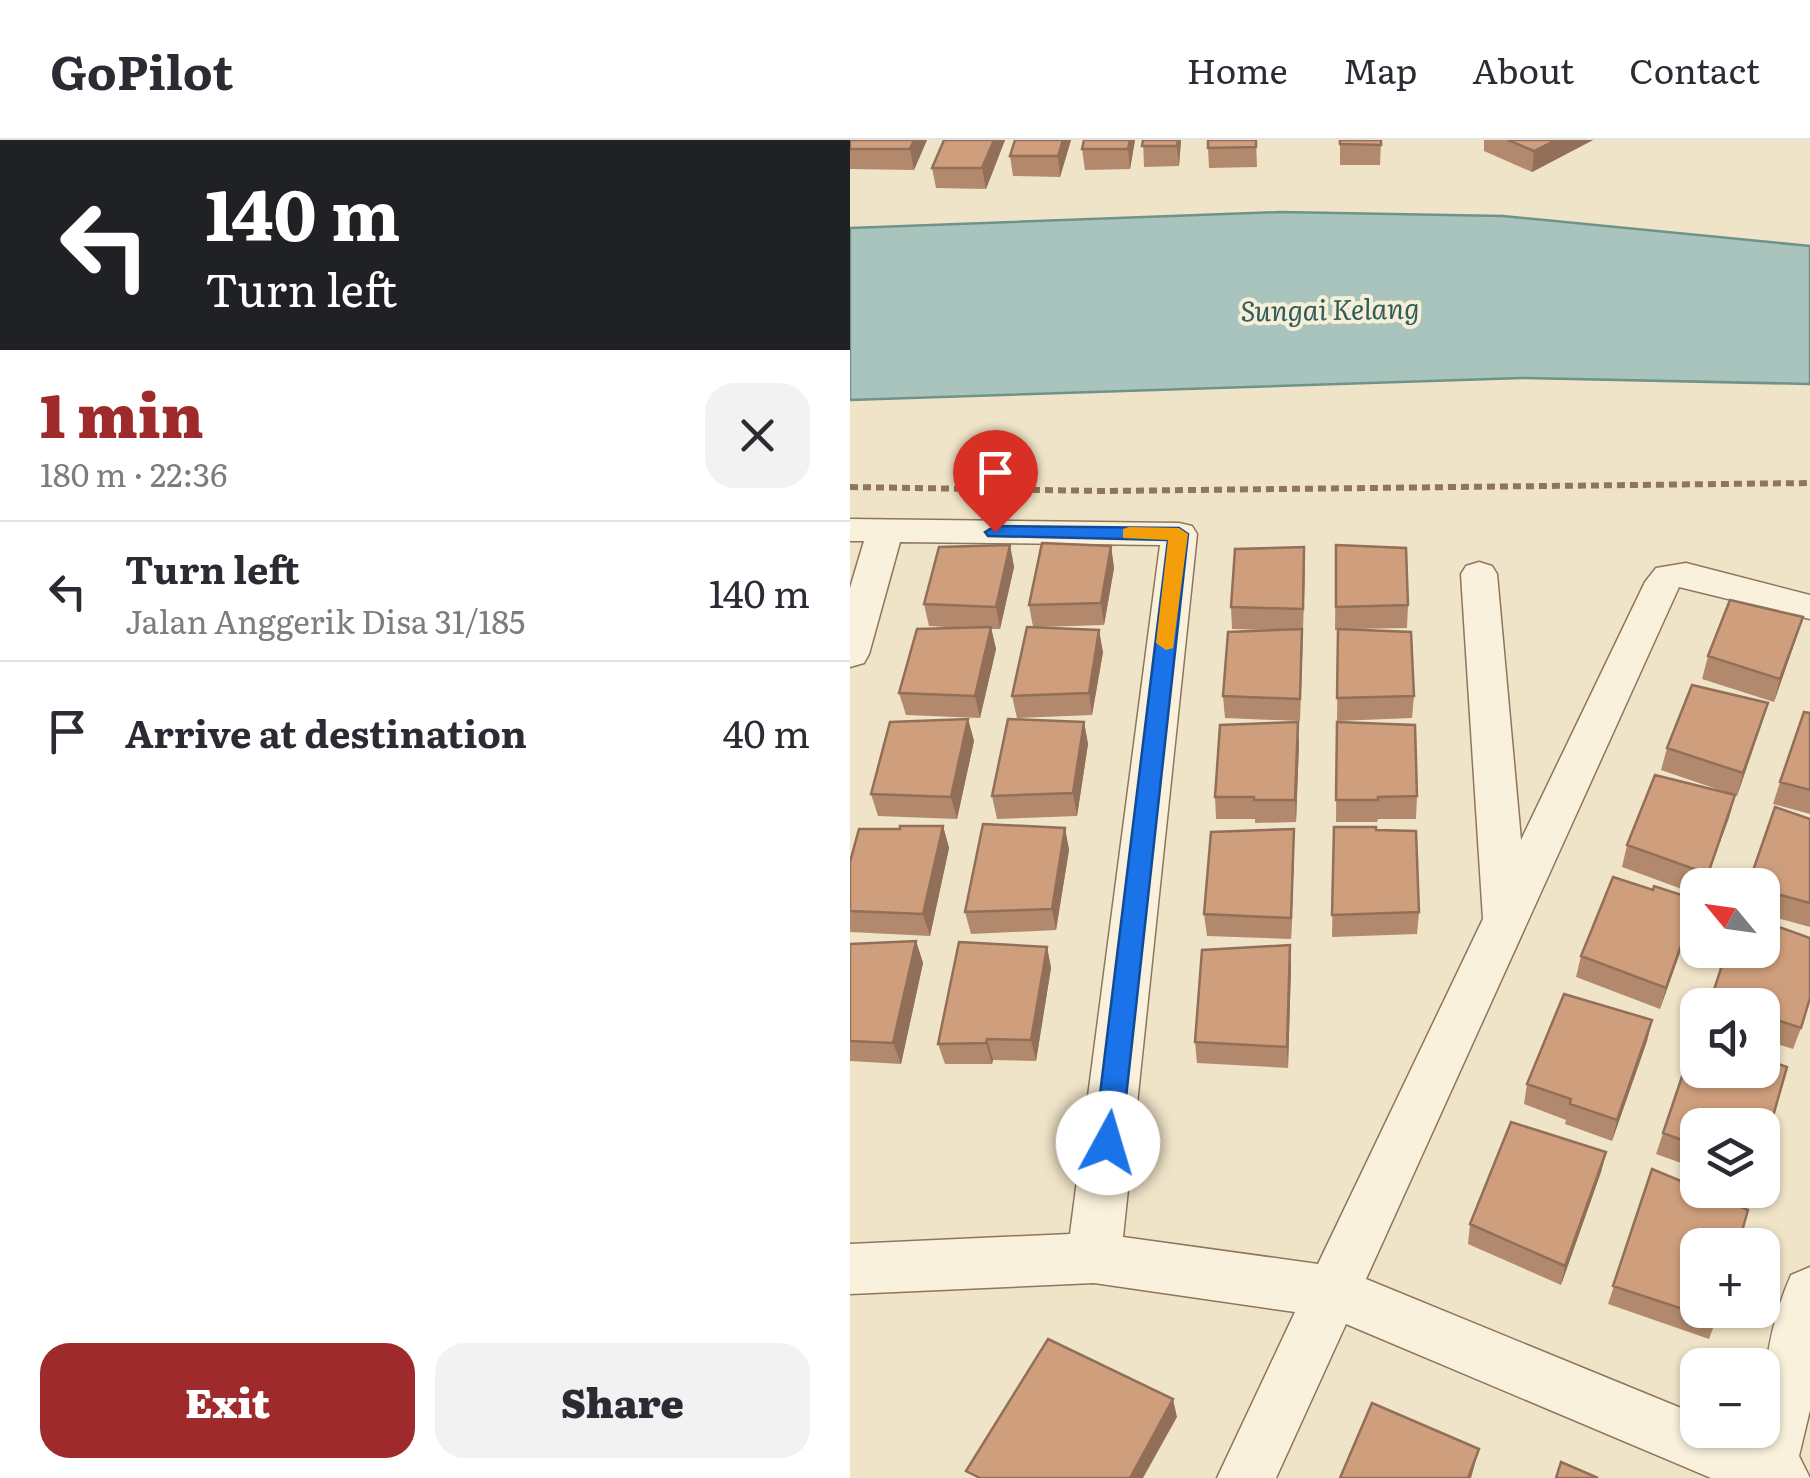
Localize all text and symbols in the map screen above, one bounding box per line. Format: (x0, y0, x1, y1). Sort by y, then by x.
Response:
text: GoPilot (50, 34, 233, 105)
text: Home (1187, 43, 1288, 95)
text: Map (1343, 43, 1417, 95)
text: About (1472, 43, 1574, 95)
text: Contact (1629, 43, 1760, 95)
text: 140 m (205, 159, 400, 263)
icon: left (40, 180, 170, 310)
text: Turn left (205, 254, 397, 321)
water label: Sungai Kelang (1240, 285, 1420, 331)
text: 1 min (40, 367, 204, 456)
button: close (705, 383, 810, 488)
pin (953, 430, 1038, 533)
icon: arrive (968, 445, 1023, 500)
text: 180 m · 22:36 (40, 449, 227, 497)
text: Turn left (125, 539, 300, 596)
text: 140 m (709, 563, 810, 620)
icon: left (40, 564, 95, 619)
text: Jalan Anggerik Disa 31/185 (125, 596, 525, 644)
text: Arrive at destination (125, 703, 527, 760)
text: 40 m (723, 703, 810, 760)
icon: arrive (40, 704, 95, 759)
north arrow (1680, 868, 1780, 968)
map controls (1680, 868, 1780, 1448)
button: sound (1680, 988, 1780, 1088)
position arrow (1056, 1091, 1160, 1195)
button: layers (1680, 1108, 1780, 1208)
button: + (1680, 1228, 1780, 1328)
button: Exit (40, 1343, 415, 1458)
button: Share (435, 1343, 810, 1458)
button: − (1680, 1348, 1780, 1448)

